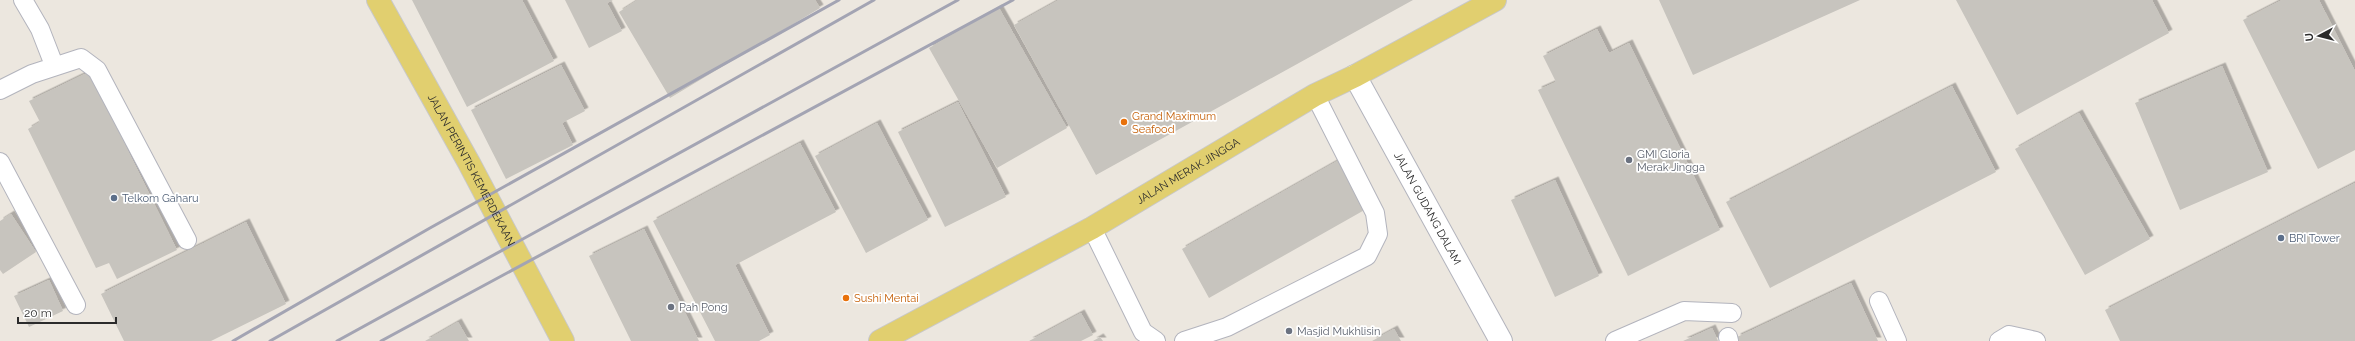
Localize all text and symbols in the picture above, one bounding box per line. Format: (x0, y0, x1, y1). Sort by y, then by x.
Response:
north arrow (2299, 16, 2339, 56)
text: U (2303, 32, 2317, 42)
street label: JALAN PERINTIS KEMERDEKAAN (425, 92, 518, 248)
place label: Grand Maximum Seafood (1132, 110, 1216, 136)
marker: Grand Maximum Seafood (1119, 117, 1129, 127)
street label: JALAN MERAK JINGGA (1134, 135, 1242, 207)
place label: GMI Gloria Merak Jingga (1637, 148, 1705, 174)
street label: JALAN GUDANG DALAM (1392, 150, 1464, 267)
marker: GMI Gloria Merak Jingga (1624, 155, 1634, 165)
place label: Telkom Gaharu (122, 192, 199, 205)
marker: Telkom Gaharu (109, 193, 119, 203)
place label: BRI Tower (2289, 232, 2340, 245)
marker: BRI Tower (2276, 233, 2286, 243)
place label: Sushi Mentai (854, 292, 919, 305)
marker: Sushi Mentai (841, 293, 851, 303)
scale bar (18, 299, 116, 325)
place label: Pah Pong (679, 301, 727, 314)
marker: Pah Pong (666, 302, 676, 312)
text: 20 m (24, 306, 52, 320)
place label: Masjid Mukhlisin (1297, 325, 1380, 338)
marker: Masjid Mukhlisin (1284, 326, 1294, 336)

